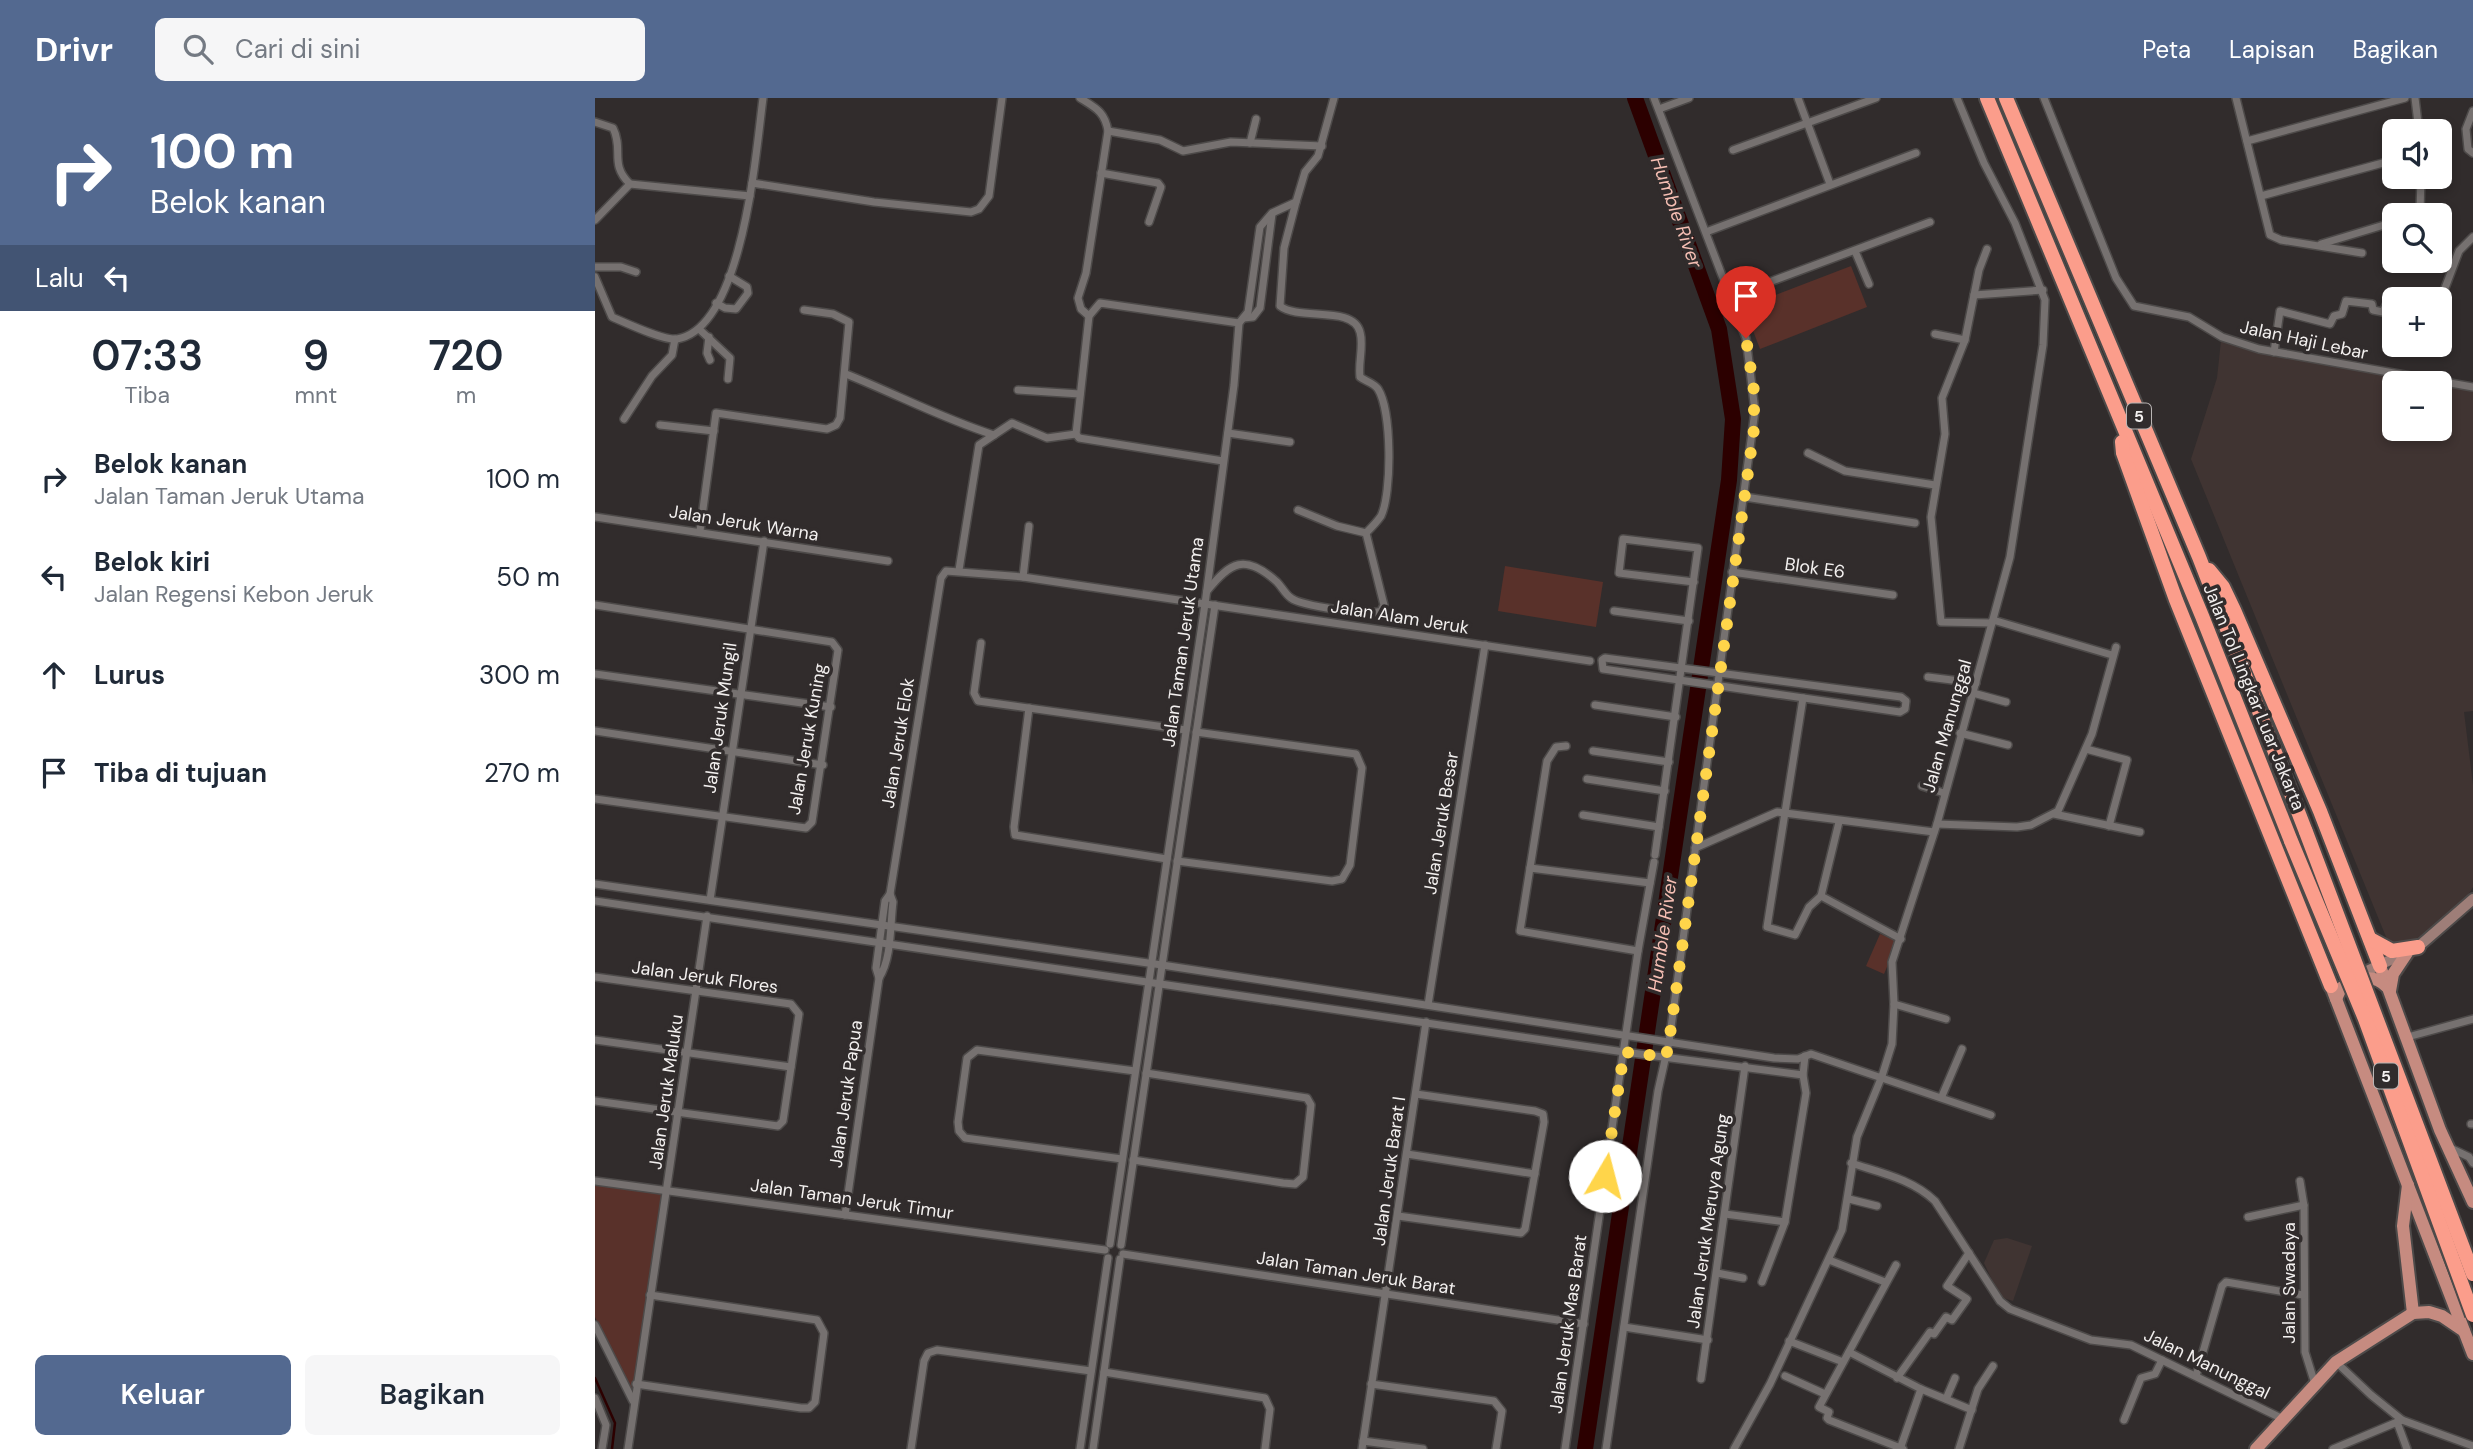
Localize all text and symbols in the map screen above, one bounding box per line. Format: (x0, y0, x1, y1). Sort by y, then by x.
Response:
search box (155, 18, 645, 81)
text: Drivr (35, 28, 113, 71)
icon: search (179, 30, 217, 68)
text: Cari di sini (235, 32, 361, 66)
text: Peta (2142, 34, 2191, 65)
text: Lapisan (2229, 34, 2314, 65)
text: Bagikan (2352, 34, 2438, 65)
text: 100 m (150, 119, 294, 183)
map controls (2382, 119, 2452, 441)
button: sound (2382, 119, 2452, 189)
icon: right (35, 126, 126, 217)
water label: Humble River (1645, 153, 1709, 272)
text: Belok kanan (150, 181, 326, 223)
button: search (2382, 203, 2452, 273)
icon: left (98, 259, 136, 297)
text: Lalu (35, 261, 84, 295)
pin (1716, 266, 1776, 338)
icon: arrive (1727, 277, 1765, 315)
button: + (2382, 287, 2452, 357)
street label: Jalan Haji Lebar (2238, 315, 2371, 365)
text: 07:33 (91, 328, 203, 383)
text: 9 (303, 328, 329, 383)
text: 720 (429, 328, 504, 383)
button: − (2382, 371, 2452, 441)
text: Tiba (125, 380, 170, 410)
text: mnt (294, 380, 337, 410)
text: m (456, 380, 476, 410)
road number: 5 (2127, 404, 2151, 428)
text: Belok kanan (94, 447, 247, 481)
icon: right (35, 460, 73, 498)
text: 100 m (486, 462, 560, 496)
text: Jalan Taman Jeruk Utama (94, 481, 365, 511)
street label: Jalan Jeruk Warna (668, 499, 820, 547)
street label: Jalan Taman Jeruk Utama (1156, 535, 1210, 749)
text: Belok kiri (94, 545, 210, 579)
street label: Blok E6 (1783, 552, 1847, 584)
icon: left (35, 558, 73, 596)
text: 50 m (496, 560, 560, 594)
text: Jalan Regensi Kebon Jeruk (94, 579, 374, 609)
street label: Jalan Tol Lingkar Luar Jakarta (2197, 580, 2311, 814)
street label: Jalan Alam Jeruk (1329, 594, 1471, 640)
street label: Jalan Jeruk Mungil (698, 641, 742, 795)
icon: ahead (35, 656, 73, 694)
street label: Jalan Manunggal (1917, 657, 1977, 795)
text: Lurus (94, 658, 165, 692)
text: 300 m (479, 658, 560, 692)
street label: Jalan Jeruk Kuning (782, 661, 832, 817)
street label: Jalan Jeruk Elok (876, 676, 920, 810)
street label: Jalan Jeruk Besar (1418, 749, 1464, 896)
icon: arrive (35, 754, 73, 792)
text: Tiba di tujuan (94, 756, 267, 790)
text: 270 m (484, 756, 560, 790)
water label: Humble River (1642, 874, 1683, 994)
street label: Jalan Jeruk Flores (630, 955, 780, 999)
street label: Jalan Jeruk Maluku (643, 1013, 689, 1171)
street label: Jalan Jeruk Papua (824, 1019, 868, 1169)
road number: 5 (2374, 1064, 2398, 1088)
street label: Jalan Jeruk Barat I (1367, 1095, 1411, 1247)
street label: Jalan Jeruk Meruya Agung (1681, 1112, 1735, 1330)
position arrow (1568, 1139, 1642, 1213)
street label: Jalan Taman Jeruk Timur (749, 1173, 955, 1225)
street label: Jalan Swadaya (2277, 1222, 2301, 1344)
street label: Jalan Jeruk Mas Barat (1544, 1233, 1592, 1415)
street label: Jalan Taman Jeruk Barat (1255, 1245, 1457, 1301)
street label: Jalan Manunggal (2140, 1323, 2274, 1405)
button: Keluar (35, 1355, 291, 1435)
button: Bagikan (305, 1355, 560, 1435)

